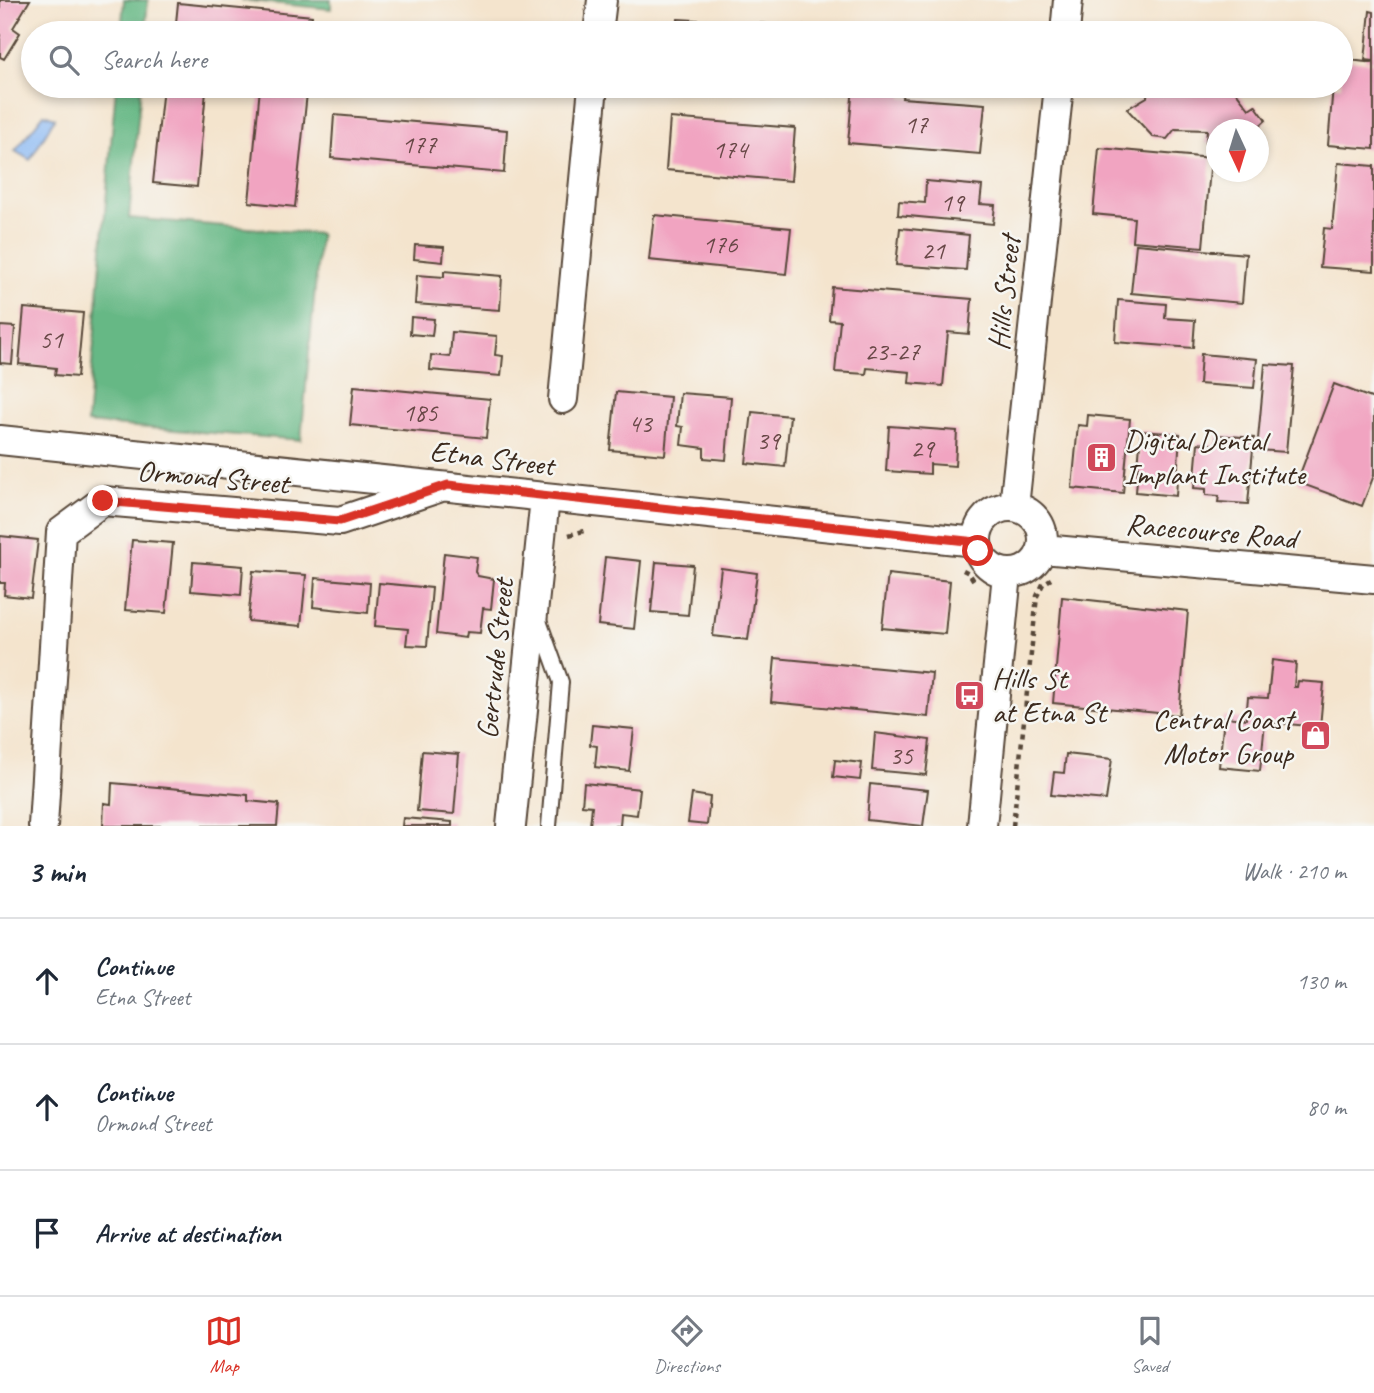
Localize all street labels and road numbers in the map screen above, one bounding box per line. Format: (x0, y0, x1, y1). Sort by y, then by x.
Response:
street label: Hills Street (979, 230, 1029, 352)
street label: Etna Street (428, 432, 559, 485)
street label: Ormond Street (136, 451, 293, 503)
street label: Racecourse Road (1124, 505, 1302, 558)
street label: Gertrude Street (468, 574, 523, 741)

